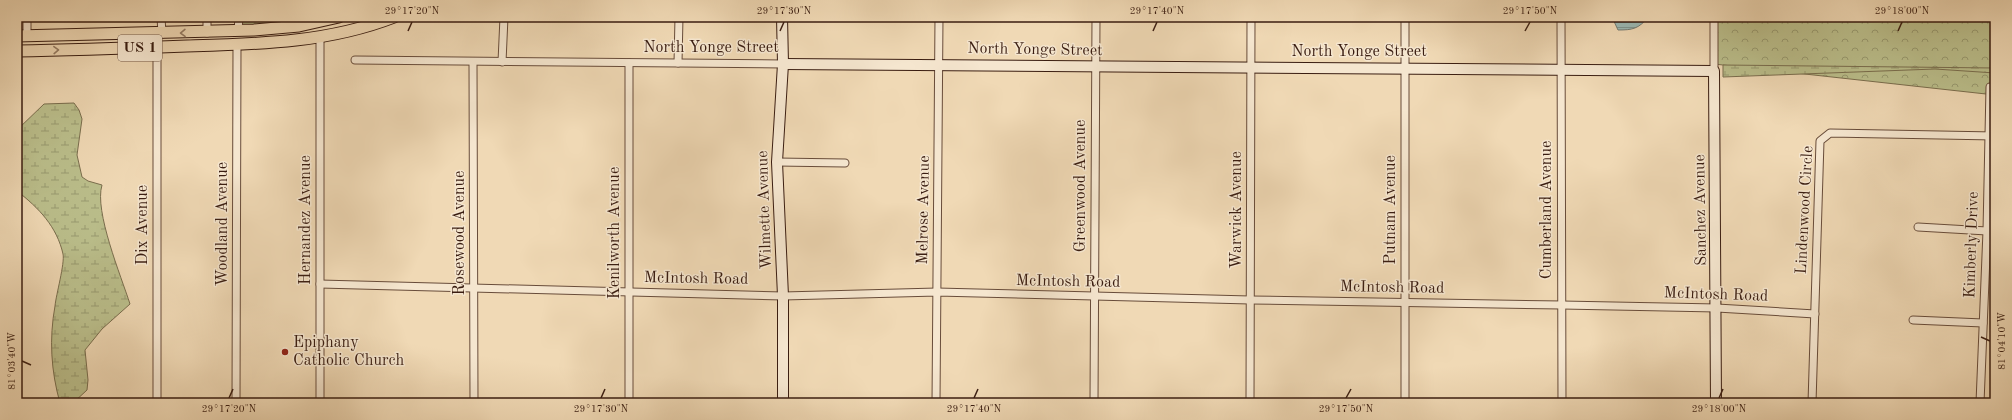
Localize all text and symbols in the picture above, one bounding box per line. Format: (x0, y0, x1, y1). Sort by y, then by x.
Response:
text: 29°17'20"N (385, 6, 440, 16)
text: 29°17'30"N (757, 6, 812, 16)
text: 29°17'40"N (1130, 6, 1185, 16)
text: 29°17'50"N (1503, 6, 1558, 16)
text: 29°18'00"N (1875, 6, 1930, 16)
one-way arrow (180, 29, 186, 37)
road number: US 1 (118, 35, 162, 61)
street label: North Yonge Street (643, 40, 779, 56)
street label: North Yonge Street (967, 41, 1103, 59)
street label: North Yonge Street (1291, 44, 1427, 60)
one-way arrow (53, 46, 59, 54)
street label: Greenwood Avenue (1073, 120, 1089, 252)
street label: Cumberland Avenue (1539, 141, 1555, 279)
street label: Lindenwood Circle (1794, 145, 1816, 275)
street label: Wilmette Avenue (755, 150, 775, 270)
street label: Warwick Avenue (1229, 151, 1245, 269)
street label: Sanchez Avenue (1692, 154, 1710, 266)
street label: Hernandez Avenue (298, 155, 314, 285)
street label: Melrose Avenue (915, 155, 933, 265)
street label: Putnam Avenue (1383, 155, 1399, 265)
street label: Woodland Avenue (215, 162, 231, 286)
street label: Kenilworth Avenue (607, 167, 623, 299)
street label: Rosewood Avenue (452, 171, 468, 295)
street label: Dix Avenue (135, 185, 151, 265)
street label: Kimberly Drive (1962, 191, 1982, 299)
street label: McIntosh Road (644, 270, 748, 288)
street label: McIntosh Road (1016, 273, 1120, 291)
street label: McIntosh Road (1340, 279, 1444, 297)
street label: McIntosh Road (1663, 285, 1769, 305)
text: 81°04'10"W (1997, 312, 2007, 370)
text: 81°03'40"W (7, 332, 17, 390)
place label: Epiphany Catholic Church (293, 335, 404, 369)
marker: Epiphany Catholic Church (280, 347, 290, 357)
text: 29°17'20"N (202, 404, 257, 414)
text: 29°17'30"N (574, 404, 629, 414)
text: 29°17'40"N (947, 404, 1002, 414)
text: 29°17'50"N (1319, 404, 1374, 414)
text: 29°18'00"N (1692, 404, 1747, 414)

